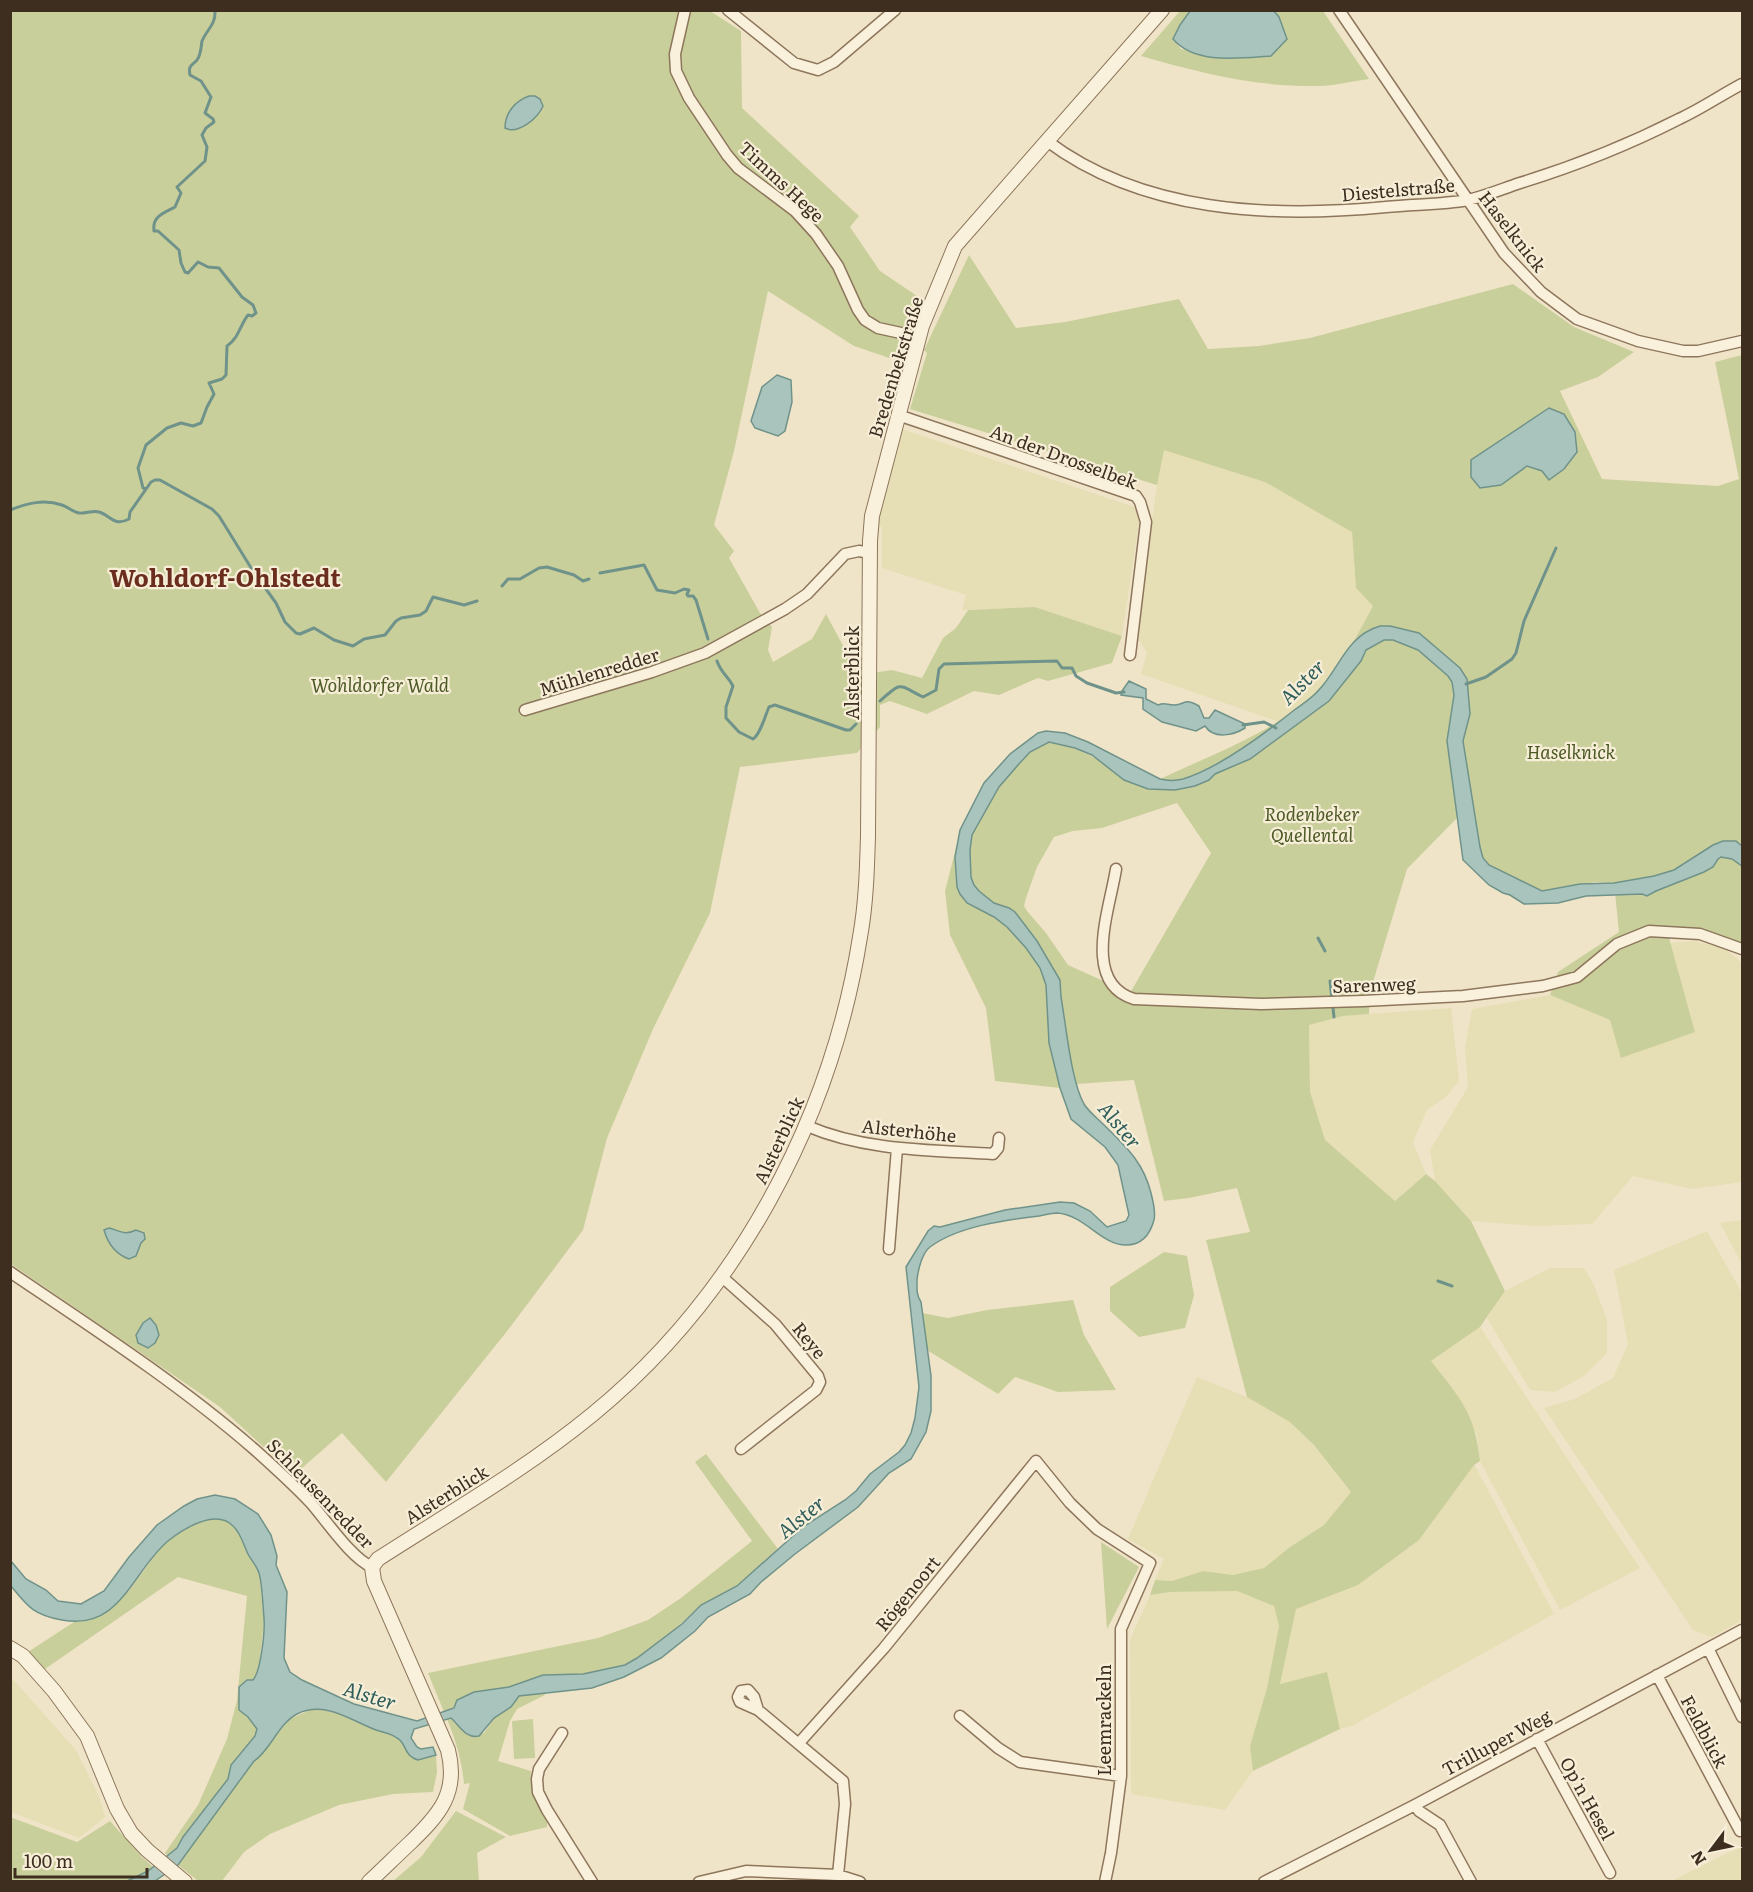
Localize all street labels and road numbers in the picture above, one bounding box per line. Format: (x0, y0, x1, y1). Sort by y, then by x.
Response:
street label: Timms Hege (733, 134, 831, 228)
street label: Diestelstraße (1340, 171, 1456, 207)
street label: Haselknick (1473, 185, 1554, 278)
street label: Bredenbekstraße (861, 293, 929, 441)
street label: An der Drosselbek (986, 417, 1143, 496)
street label: Alsterblick (838, 625, 865, 720)
street label: Mühlenredder (536, 640, 663, 702)
street label: Sarenweg (1332, 969, 1417, 999)
street label: Alsterblick (746, 1091, 811, 1188)
street label: Alsterhöhe (860, 1112, 958, 1148)
street label: Reye (787, 1316, 833, 1364)
street label: Schleusenredder (261, 1432, 381, 1555)
street label: Alsterblick (399, 1457, 494, 1530)
street label: Rögenoort (868, 1549, 946, 1637)
street label: Leemrackeln (1090, 1664, 1117, 1776)
street label: Feldblick (1675, 1690, 1736, 1773)
street label: Trilluper Weg (1437, 1701, 1556, 1782)
street label: Op'n Hesel (1554, 1752, 1622, 1844)

